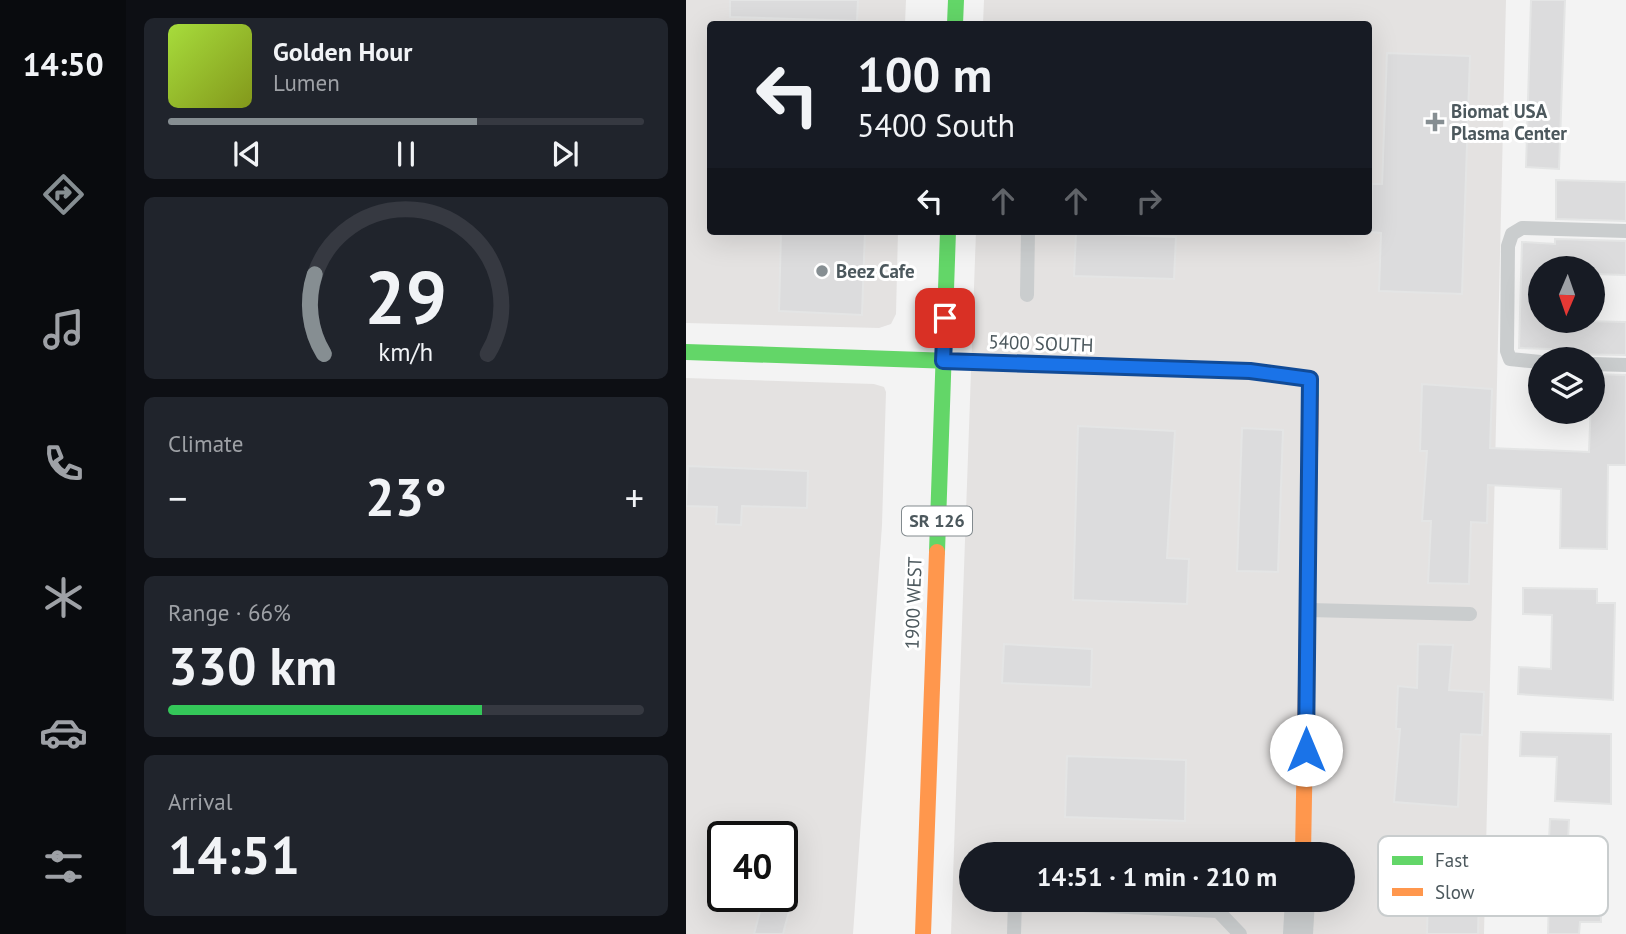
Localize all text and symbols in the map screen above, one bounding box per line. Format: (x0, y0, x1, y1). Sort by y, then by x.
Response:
text: Golden Hour (273, 35, 412, 68)
text: 100 m (857, 42, 992, 106)
text: 14:50 (22, 43, 104, 85)
icon: left (742, 49, 833, 140)
text: Lumen (273, 68, 340, 97)
place label: Biomat USA Plasma Center (1451, 99, 1567, 145)
text: 5400 South (857, 104, 1015, 146)
marker: Biomat USA Plasma Center (1425, 112, 1445, 132)
icon: previous (228, 135, 266, 173)
icon: pause (387, 135, 425, 173)
icon: next (546, 135, 584, 173)
icon: directions (39, 170, 88, 219)
icon: left (911, 182, 949, 220)
icon: ahead (984, 182, 1022, 220)
icon: ahead (1057, 182, 1095, 220)
icon: right (1130, 182, 1168, 220)
text: 29 (365, 250, 447, 344)
north arrow (1528, 256, 1605, 332)
map controls (1528, 256, 1605, 424)
place label: Beez Cafe (836, 259, 915, 283)
marker: Beez Cafe (814, 263, 830, 279)
pin (915, 288, 975, 348)
icon: arrive (926, 299, 964, 337)
icon: music (39, 305, 88, 354)
street label: 5400 SOUTH (988, 329, 1094, 357)
text: km/h (379, 336, 433, 368)
button: layers (1528, 347, 1605, 424)
text: Climate (168, 429, 243, 458)
icon: phone (39, 439, 88, 488)
text: 23° (365, 463, 447, 530)
text: − (168, 473, 187, 522)
text: + (625, 473, 644, 522)
road number: SR 126 (902, 506, 972, 536)
street label: 1900 WEST (899, 556, 927, 650)
icon: climate (39, 573, 88, 622)
text: Range · 66% (168, 598, 291, 627)
text: 330 km (168, 632, 337, 699)
icon: car (39, 708, 88, 757)
position arrow (1269, 713, 1343, 787)
text: Arrival (168, 787, 232, 816)
text: 14:51 (168, 821, 300, 888)
speed limit sign: 40 (707, 821, 798, 912)
legend (1378, 836, 1608, 916)
icon: filters (39, 842, 88, 891)
text: Fast (1435, 848, 1469, 872)
text: 14:51 · 1 min · 210 m (1037, 860, 1277, 893)
text: Slow (1435, 880, 1475, 904)

